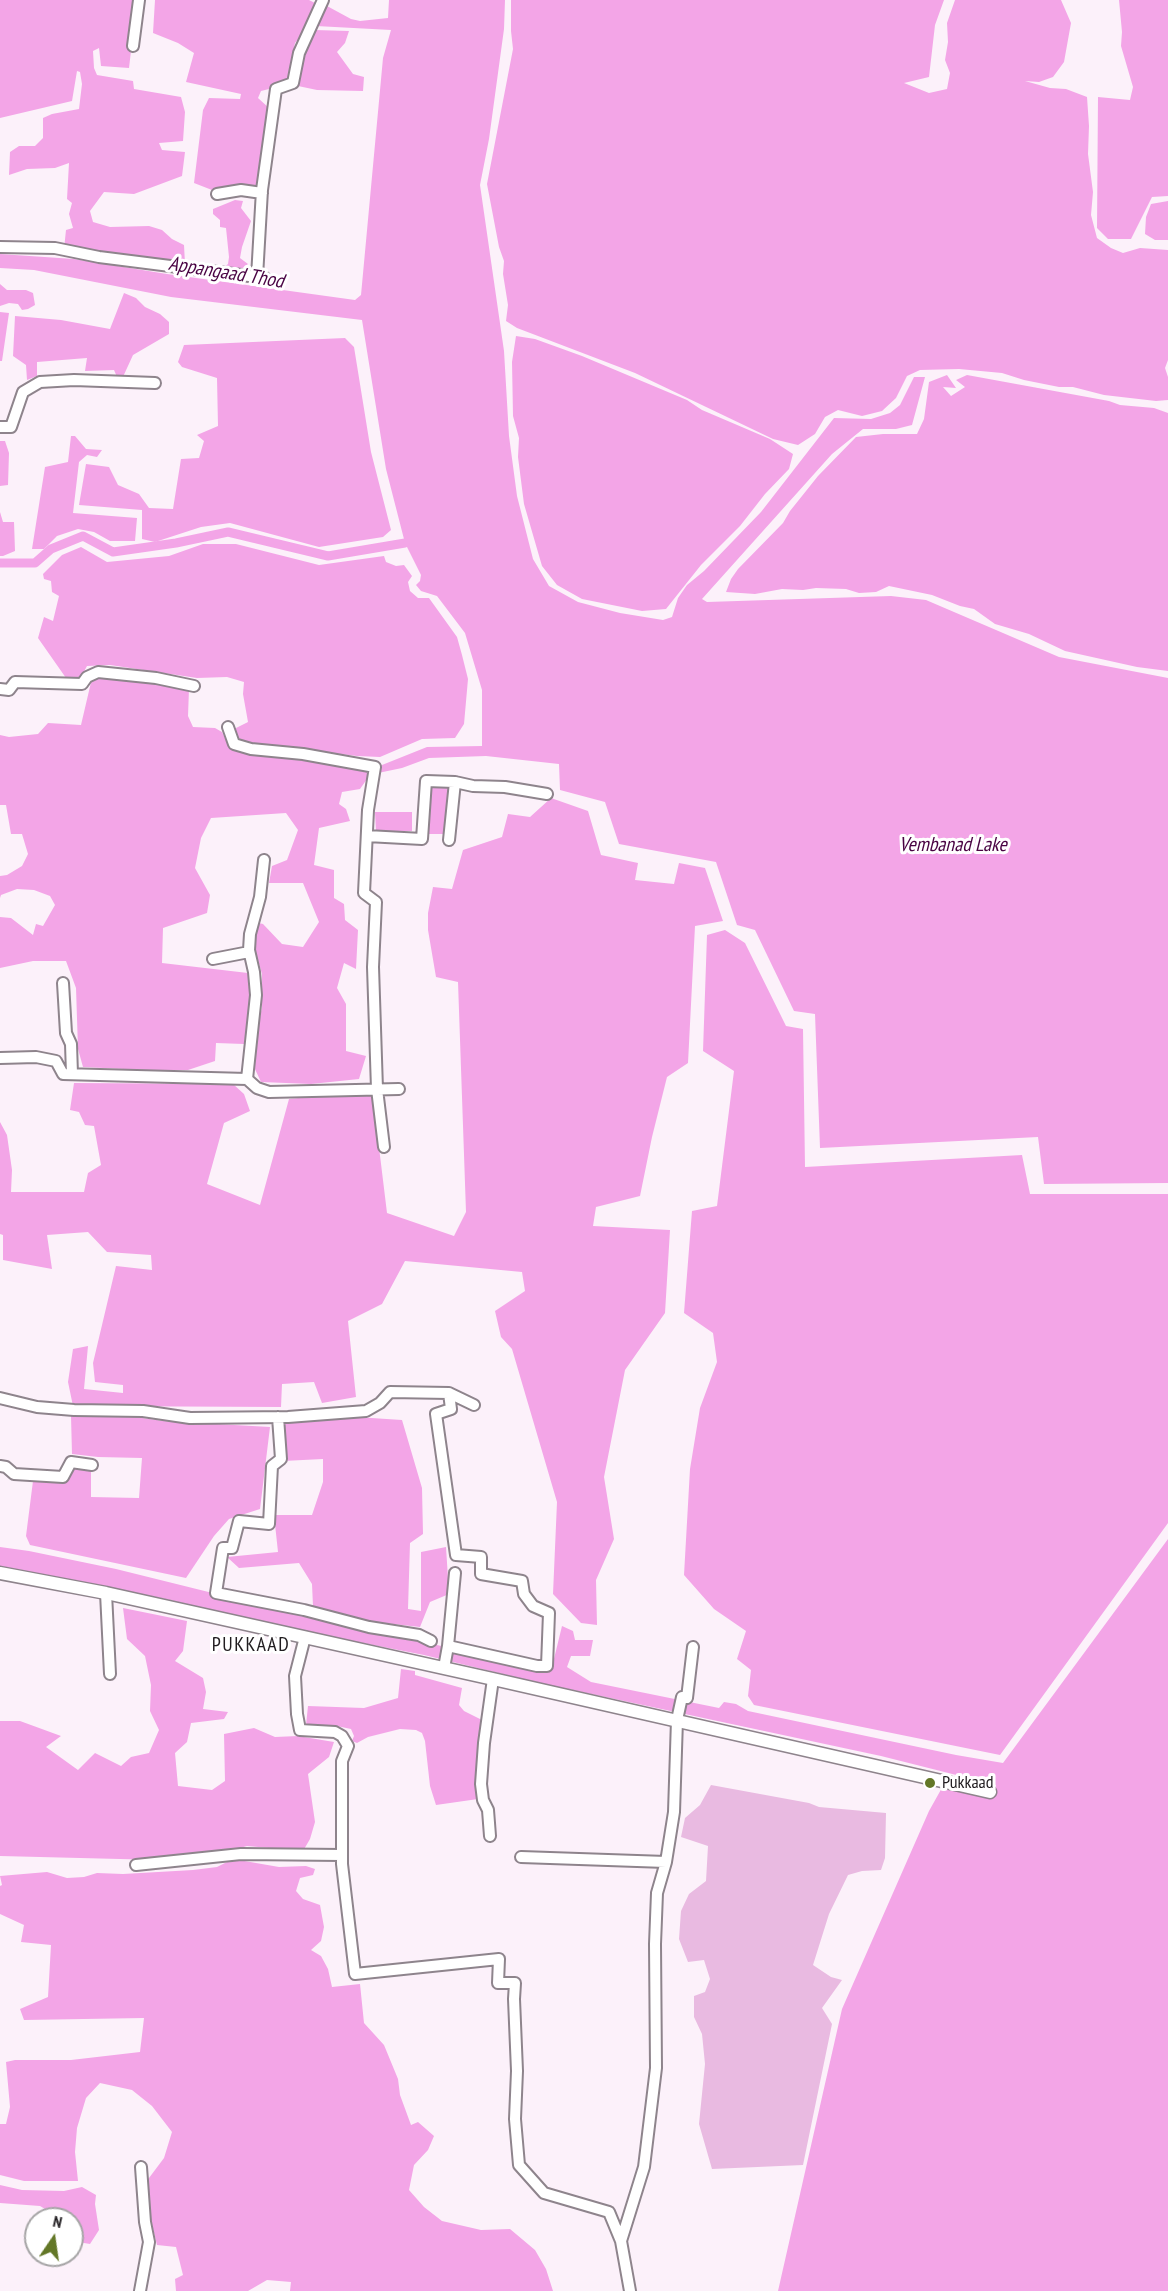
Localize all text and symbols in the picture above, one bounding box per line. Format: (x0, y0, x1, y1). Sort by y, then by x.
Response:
water label: Appangaad Thod (167, 252, 285, 294)
water label: Vembanad Lake (899, 833, 1007, 857)
district label: PUKKAAD (212, 1633, 290, 1657)
place label: Pukkaad (942, 1772, 994, 1794)
marker: Pukkaad (923, 1776, 937, 1790)
north arrow (24, 2207, 84, 2267)
text: N (51, 2211, 64, 2232)

